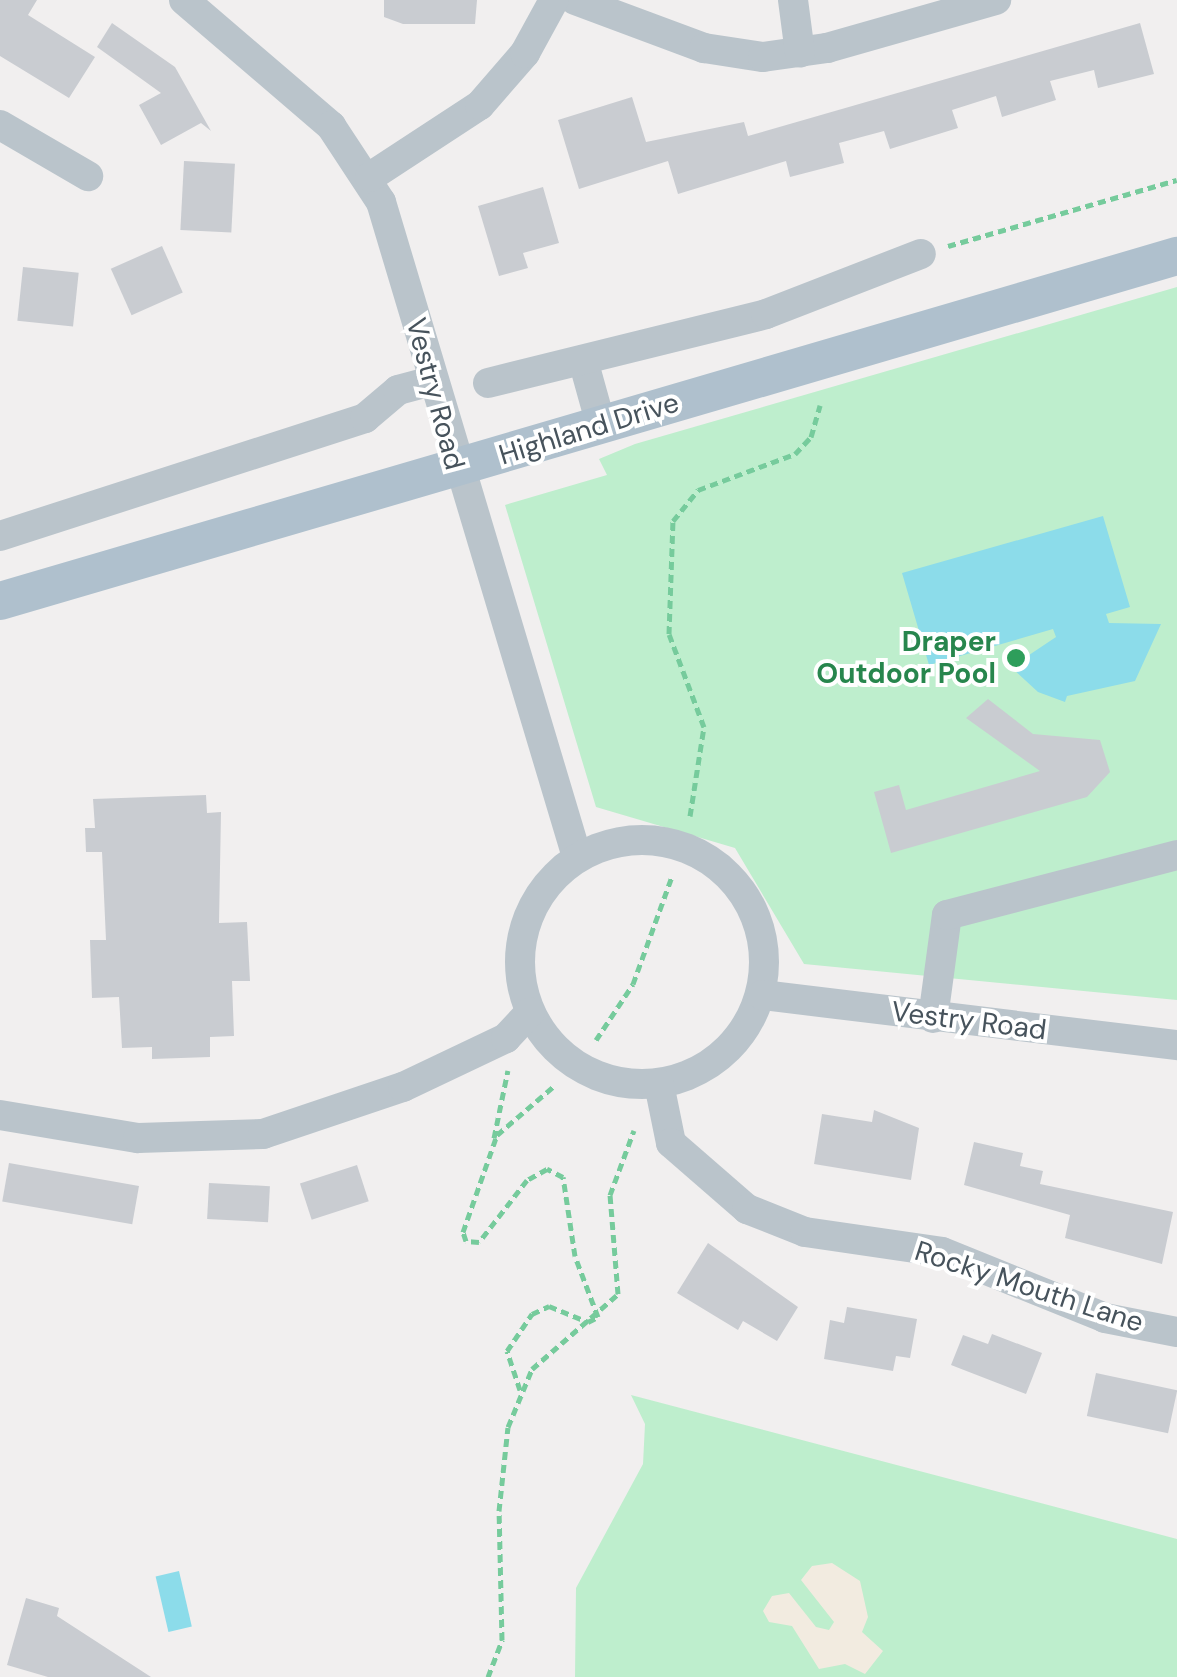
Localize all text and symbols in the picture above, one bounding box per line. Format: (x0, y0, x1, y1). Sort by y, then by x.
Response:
street label: Vestry Road (399, 314, 471, 474)
street label: Highland Drive (495, 386, 683, 472)
place label: Draper Outdoor Pool (816, 625, 996, 691)
marker: Draper Outdoor Pool (1005, 647, 1027, 669)
street label: Vestry Road (890, 995, 1048, 1047)
street label: Rocky Mouth Lane (911, 1234, 1147, 1340)

